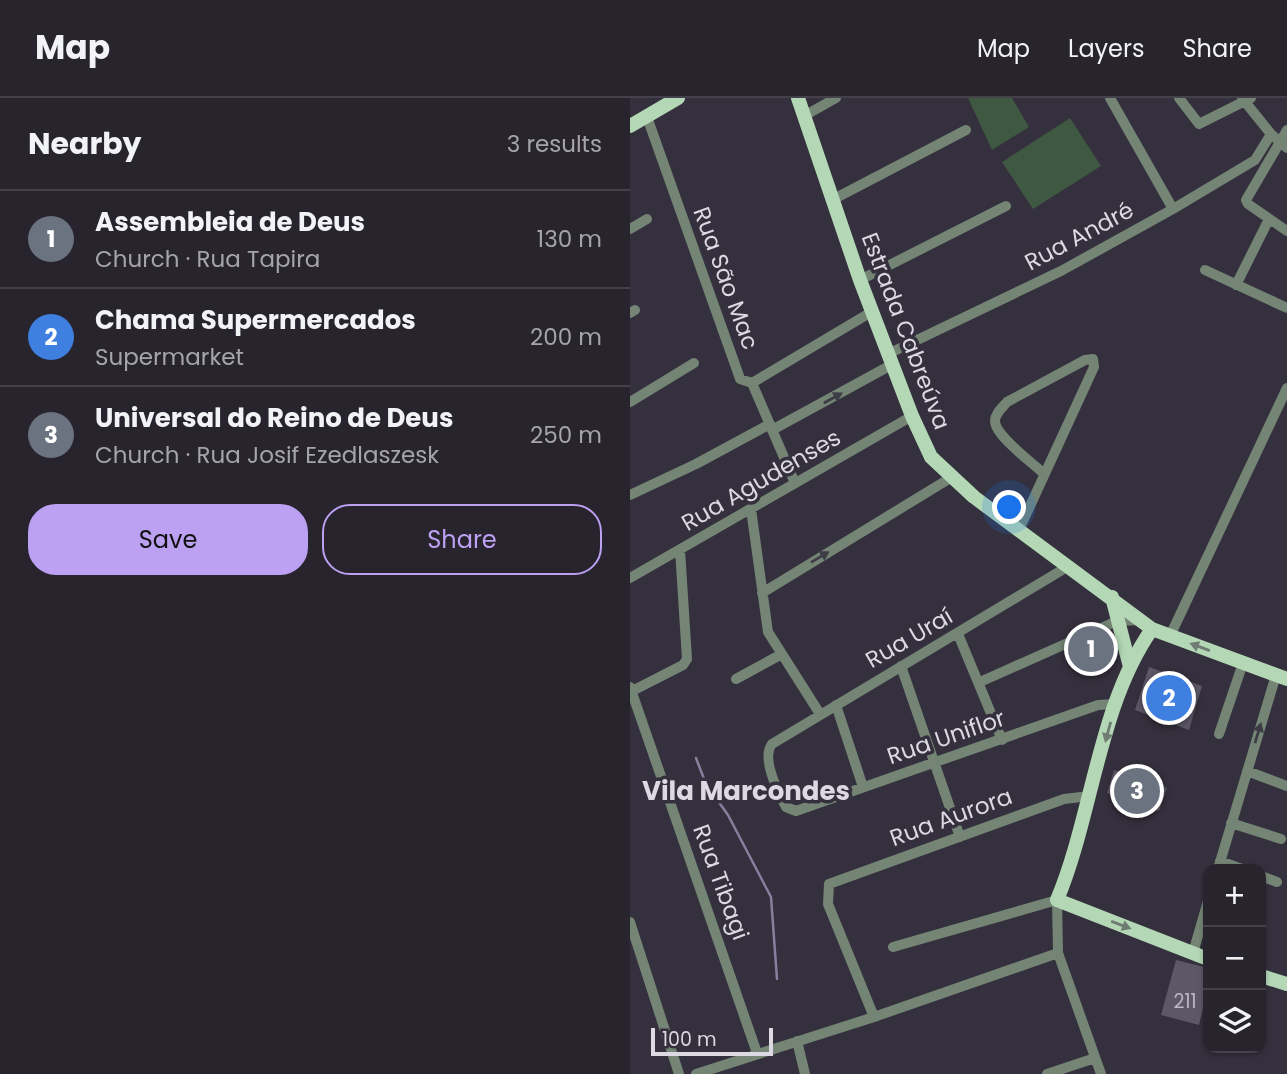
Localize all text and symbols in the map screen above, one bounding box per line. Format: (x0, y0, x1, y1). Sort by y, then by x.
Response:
text: Map (35, 24, 110, 71)
text: Map (977, 32, 1030, 65)
text: Layers (1068, 32, 1144, 65)
text: Share (1182, 32, 1252, 65)
text: Nearby (28, 122, 142, 165)
text: 3 results (507, 128, 602, 160)
street label: Rua André (1019, 194, 1139, 278)
street label: Rua São Mac (685, 202, 767, 354)
text: Assembleia de Deus (95, 204, 365, 240)
text: 1 (47, 223, 55, 255)
text: 130 m (537, 223, 602, 255)
street label: Estrada Cabreúva (854, 228, 958, 434)
text: Church · Rua Tapira (95, 243, 320, 275)
text: Chama Supermercados (95, 302, 416, 338)
text: 2 (44, 321, 58, 353)
text: 200 m (530, 321, 602, 353)
text: Supermarket (95, 341, 244, 373)
one-way arrow (823, 392, 842, 404)
text: Universal do Reino de Deus (95, 400, 453, 436)
text: 3 (44, 419, 58, 451)
text: 250 m (530, 419, 602, 451)
street label: Rua Agudenses (676, 421, 846, 539)
text: Church · Rua Josif Ezedlaszesk (95, 439, 439, 471)
your location (992, 490, 1026, 524)
button: Save (28, 504, 308, 575)
button: Share (322, 504, 602, 575)
one-way arrow (810, 551, 829, 564)
street label: Rua Uraí (860, 600, 959, 676)
pin: 1 (1068, 623, 1114, 675)
one-way arrow (1189, 642, 1210, 653)
pin: 2 (1146, 672, 1192, 724)
street label: Rua Uniflor (883, 702, 1009, 772)
one-way arrow (1102, 721, 1113, 743)
one-way arrow (1254, 723, 1264, 744)
pin: 3 (1114, 765, 1160, 817)
district label: Vila Marcondes (642, 773, 850, 809)
street label: Rua Aurora (885, 780, 1017, 854)
street label: Rua Tibagi (685, 820, 757, 944)
map controls (1203, 864, 1266, 1053)
button: + (1203, 864, 1266, 927)
one-way arrow (1111, 919, 1132, 930)
button: − (1203, 927, 1266, 990)
house number: 211 (1173, 988, 1197, 1015)
button: layers (1203, 990, 1266, 1053)
scale bar (651, 1025, 774, 1057)
text: 100 m (662, 1026, 717, 1053)

